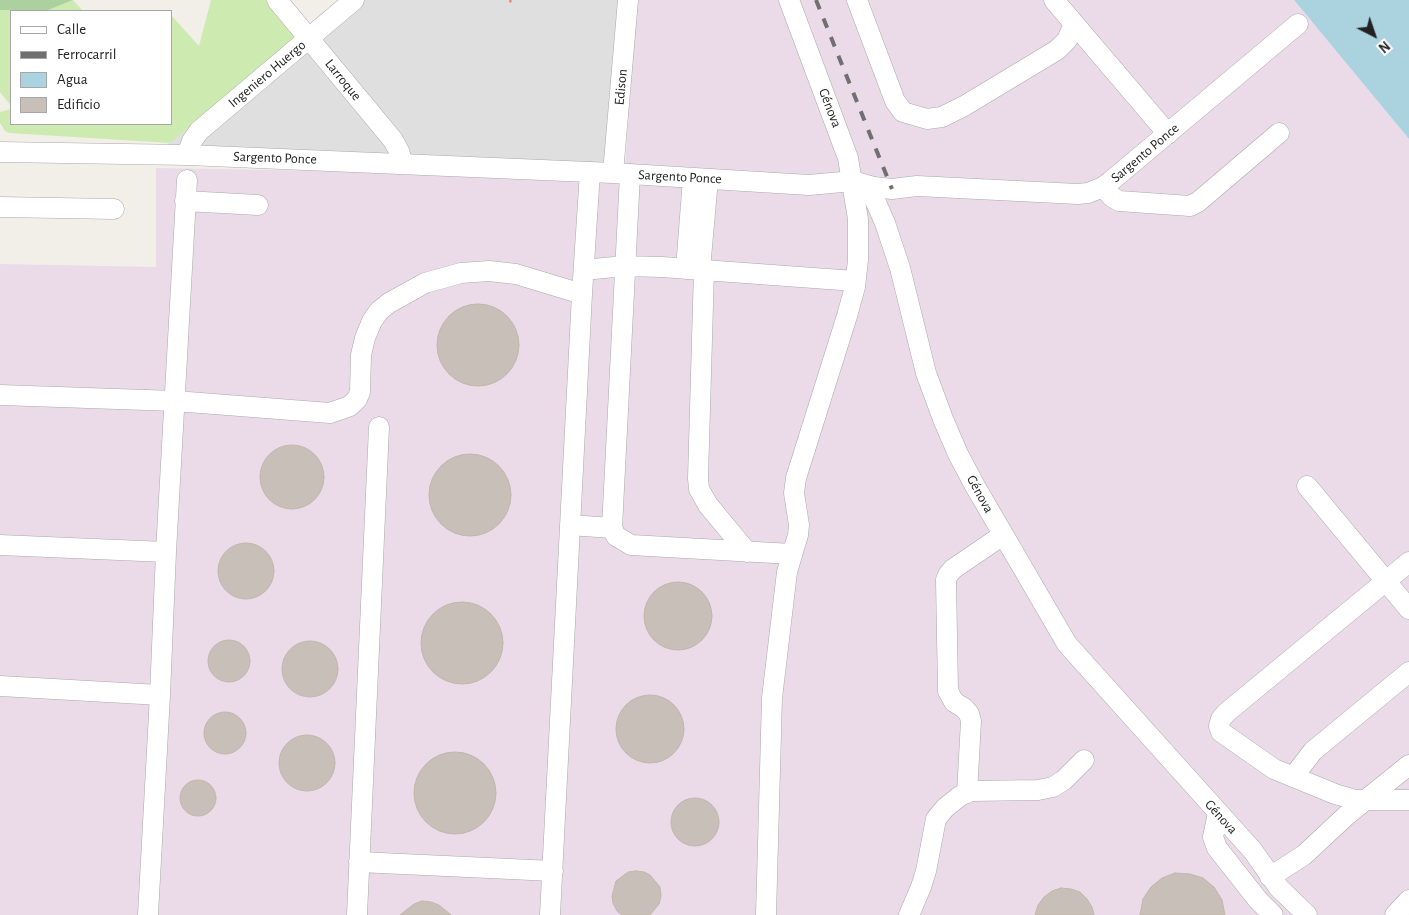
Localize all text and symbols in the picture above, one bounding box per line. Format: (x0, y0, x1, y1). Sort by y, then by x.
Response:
legend (10, 10, 172, 125)
north arrow (1349, 10, 1399, 60)
text: Calle (57, 22, 86, 37)
street label: Ingeniero Huergo (225, 37, 309, 111)
text: N (1376, 38, 1392, 55)
text: Ferrocarril (57, 47, 116, 62)
street label: Larroque (321, 56, 365, 104)
street label: Edison (611, 68, 631, 106)
text: Agua (57, 72, 88, 87)
street label: Génova (815, 86, 845, 130)
text: Edificio (57, 97, 100, 112)
street label: Sargento Ponce (1108, 120, 1182, 186)
street label: Sargento Ponce (233, 148, 317, 168)
street label: Sargento Ponce (638, 166, 722, 188)
street label: Génova (963, 472, 997, 516)
street label: Génova (1201, 796, 1241, 838)

